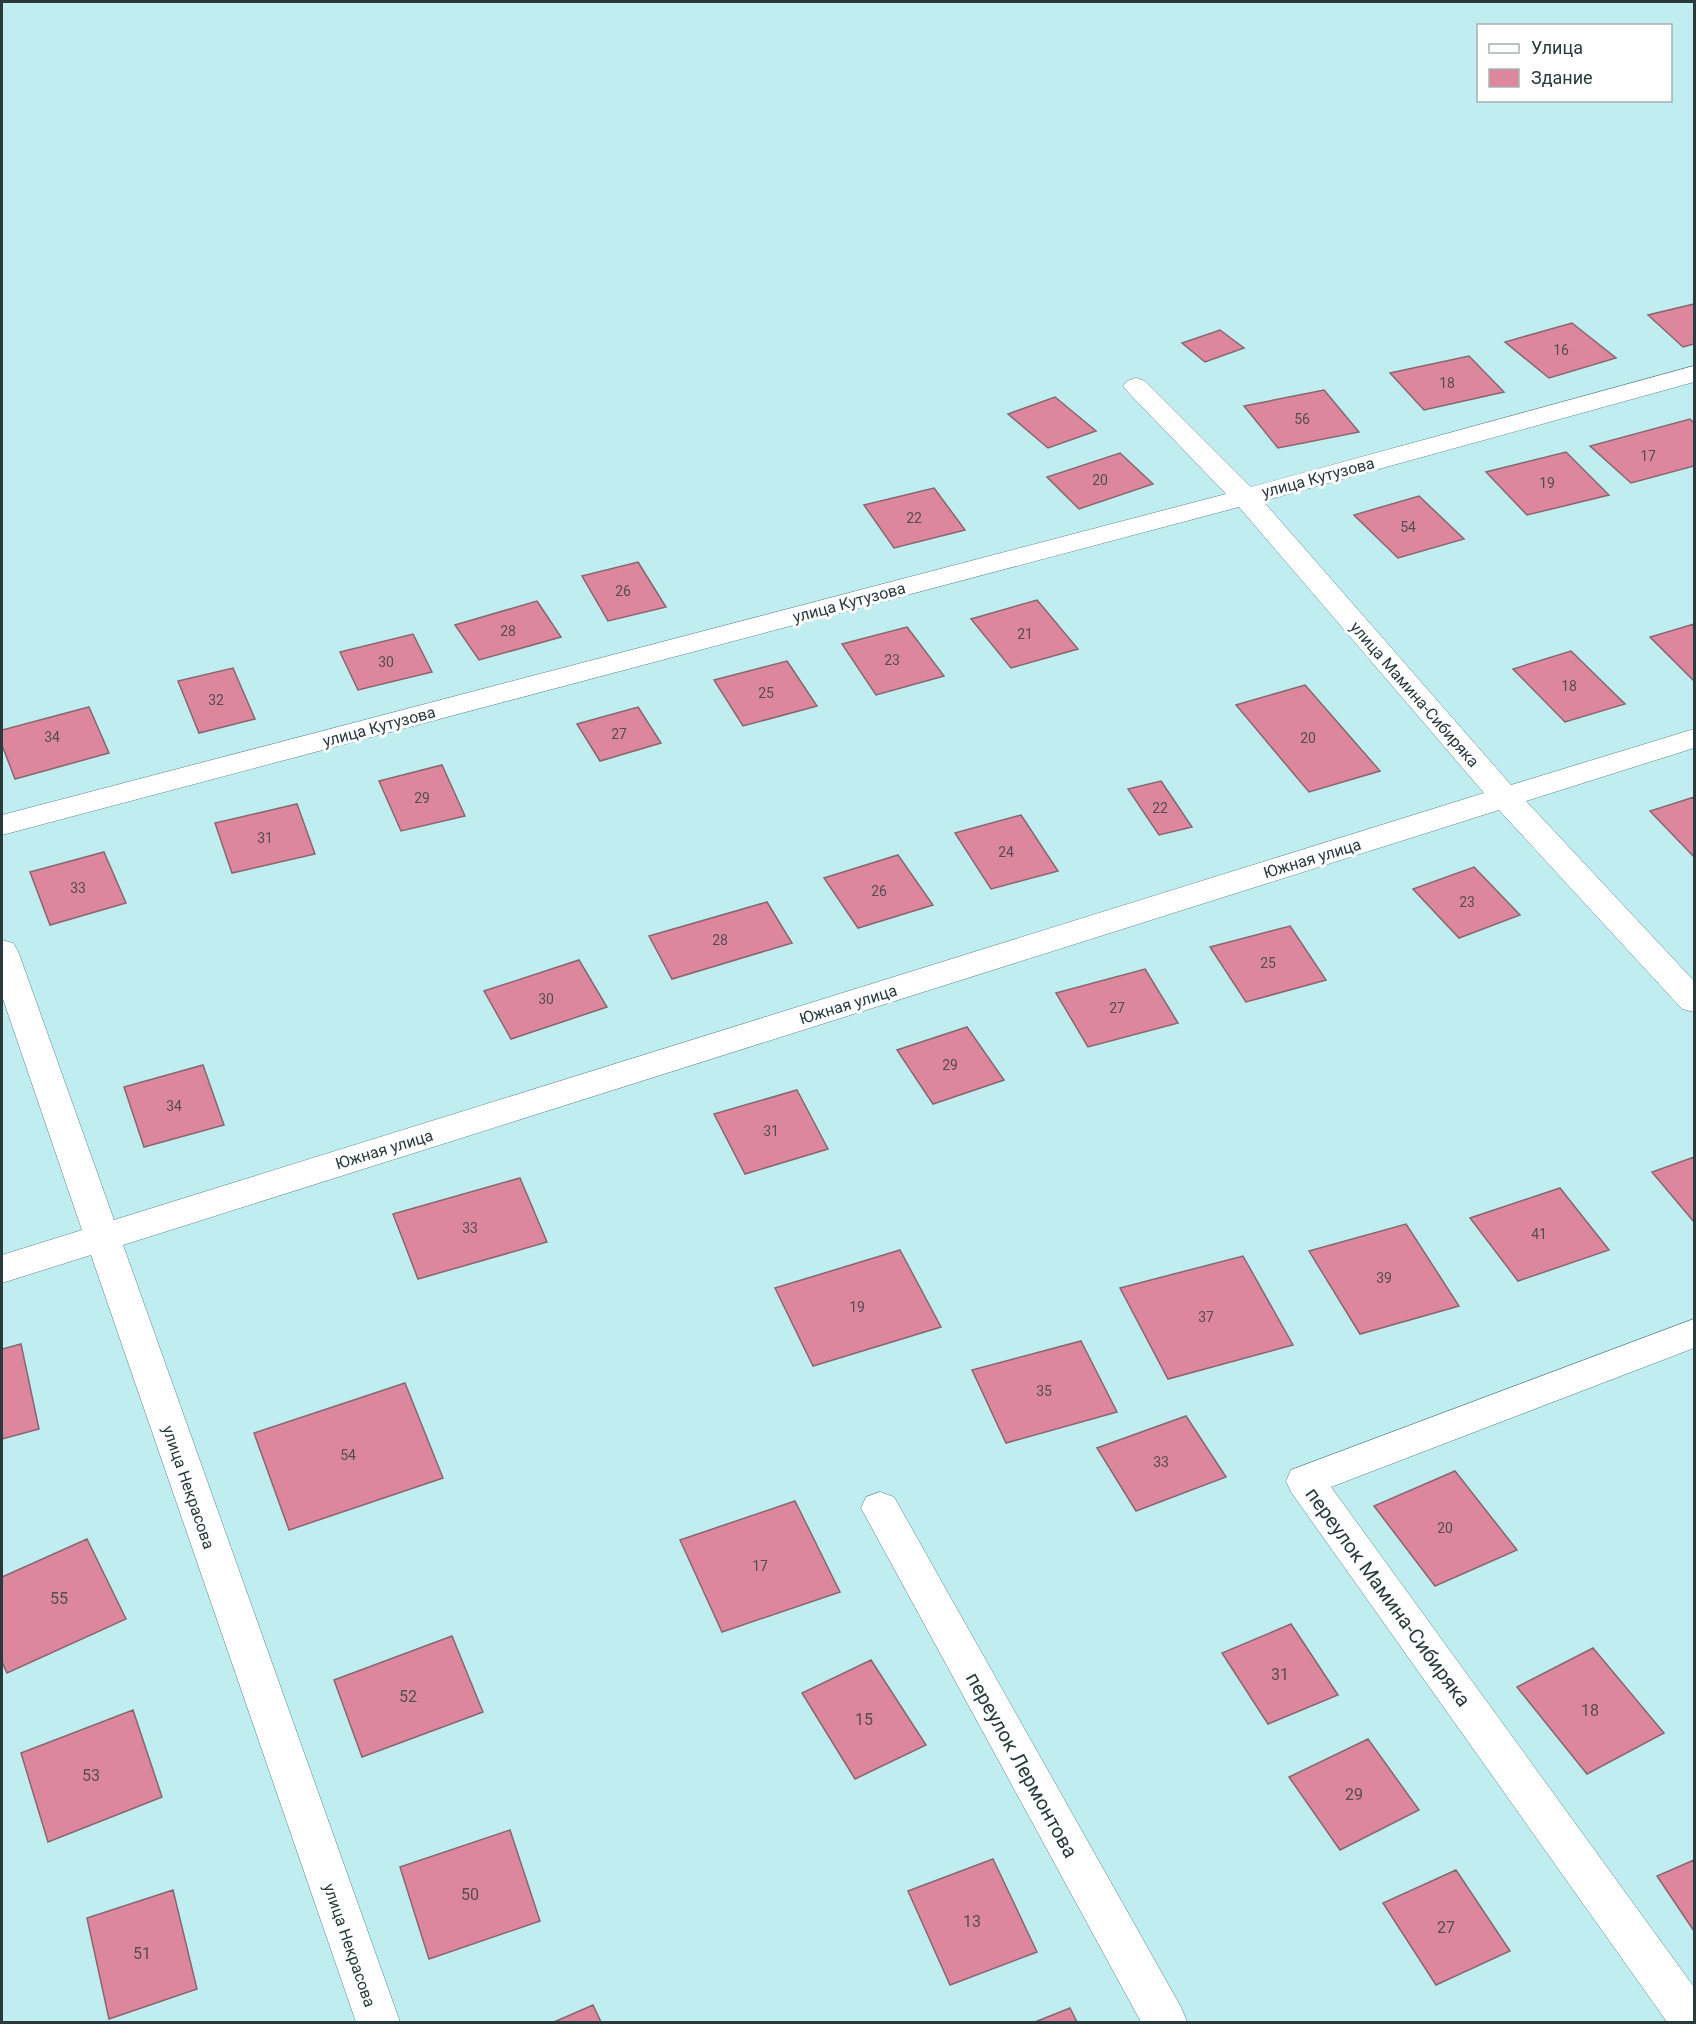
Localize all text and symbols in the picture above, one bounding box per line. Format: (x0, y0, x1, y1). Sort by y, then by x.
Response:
legend (1477, 24, 1672, 102)
text: Улица (1531, 37, 1583, 58)
text: Здание (1531, 67, 1593, 88)
house number: 16 (1553, 342, 1569, 358)
house number: 18 (1439, 375, 1455, 391)
house number: 56 (1294, 411, 1310, 427)
house number: 17 (1640, 448, 1656, 464)
street label: улица Кутузова (1260, 453, 1377, 502)
house number: 20 (1092, 472, 1108, 488)
house number: 19 (1539, 475, 1555, 491)
house number: 22 (906, 510, 922, 526)
house number: 54 (1400, 519, 1416, 535)
street label: улица Кутузова (791, 578, 908, 627)
house number: 26 (615, 583, 631, 599)
street label: улица Мамина-Сибиряка (1346, 618, 1483, 771)
house number: 28 (500, 623, 516, 639)
house number: 21 (1017, 626, 1033, 642)
house number: 23 (884, 652, 900, 668)
house number: 30 (378, 654, 394, 670)
house number: 18 (1561, 678, 1577, 694)
house number: 25 (758, 685, 774, 701)
house number: 32 (208, 692, 224, 708)
street label: улица Кутузова (321, 702, 438, 751)
house number: 27 (611, 726, 627, 742)
house number: 34 (44, 729, 60, 745)
house number: 20 (1300, 730, 1316, 746)
house number: 29 (414, 790, 430, 806)
house number: 22 (1152, 800, 1168, 816)
house number: 31 (257, 830, 273, 846)
street label: Южная улица (1261, 835, 1363, 882)
house number: 24 (998, 844, 1014, 860)
house number: 33 (70, 880, 86, 896)
house number: 26 (871, 883, 887, 899)
house number: 23 (1459, 894, 1475, 910)
house number: 28 (712, 932, 728, 948)
house number: 25 (1260, 955, 1276, 971)
street label: Южная улица (797, 981, 899, 1028)
house number: 30 (538, 991, 554, 1007)
house number: 27 (1109, 1000, 1125, 1016)
house number: 29 (942, 1057, 958, 1073)
house number: 34 (166, 1098, 182, 1114)
house number: 31 (763, 1123, 779, 1139)
street label: Южная улица (333, 1126, 435, 1173)
house number: 33 (462, 1220, 478, 1236)
house number: 41 (1531, 1226, 1547, 1242)
house number: 39 (1376, 1270, 1392, 1286)
house number: 19 (849, 1299, 865, 1315)
house number: 37 (1198, 1309, 1214, 1325)
house number: 35 (1036, 1383, 1052, 1399)
street label: улица Некрасова (158, 1423, 219, 1551)
house number: 54 (340, 1447, 356, 1463)
house number: 33 (1153, 1454, 1169, 1470)
street label: переулок Мамина-Сибиряка (1300, 1483, 1476, 1711)
house number: 20 (1437, 1520, 1453, 1536)
house number: 17 (752, 1558, 768, 1574)
house number: 55 (50, 1589, 68, 1608)
house number: 31 (1271, 1665, 1289, 1684)
street label: переулок Лермонтова (961, 1668, 1083, 1862)
house number: 52 (399, 1687, 417, 1706)
house number: 18 (1581, 1701, 1599, 1720)
house number: 15 (855, 1710, 873, 1729)
house number: 53 (82, 1766, 100, 1785)
house number: 29 (1345, 1785, 1363, 1804)
street label: улица Некрасова (319, 1881, 380, 2009)
house number: 50 (461, 1885, 479, 1904)
house number: 13 (963, 1912, 981, 1931)
house number: 27 (1437, 1918, 1455, 1937)
house number: 51 (133, 1944, 151, 1963)

